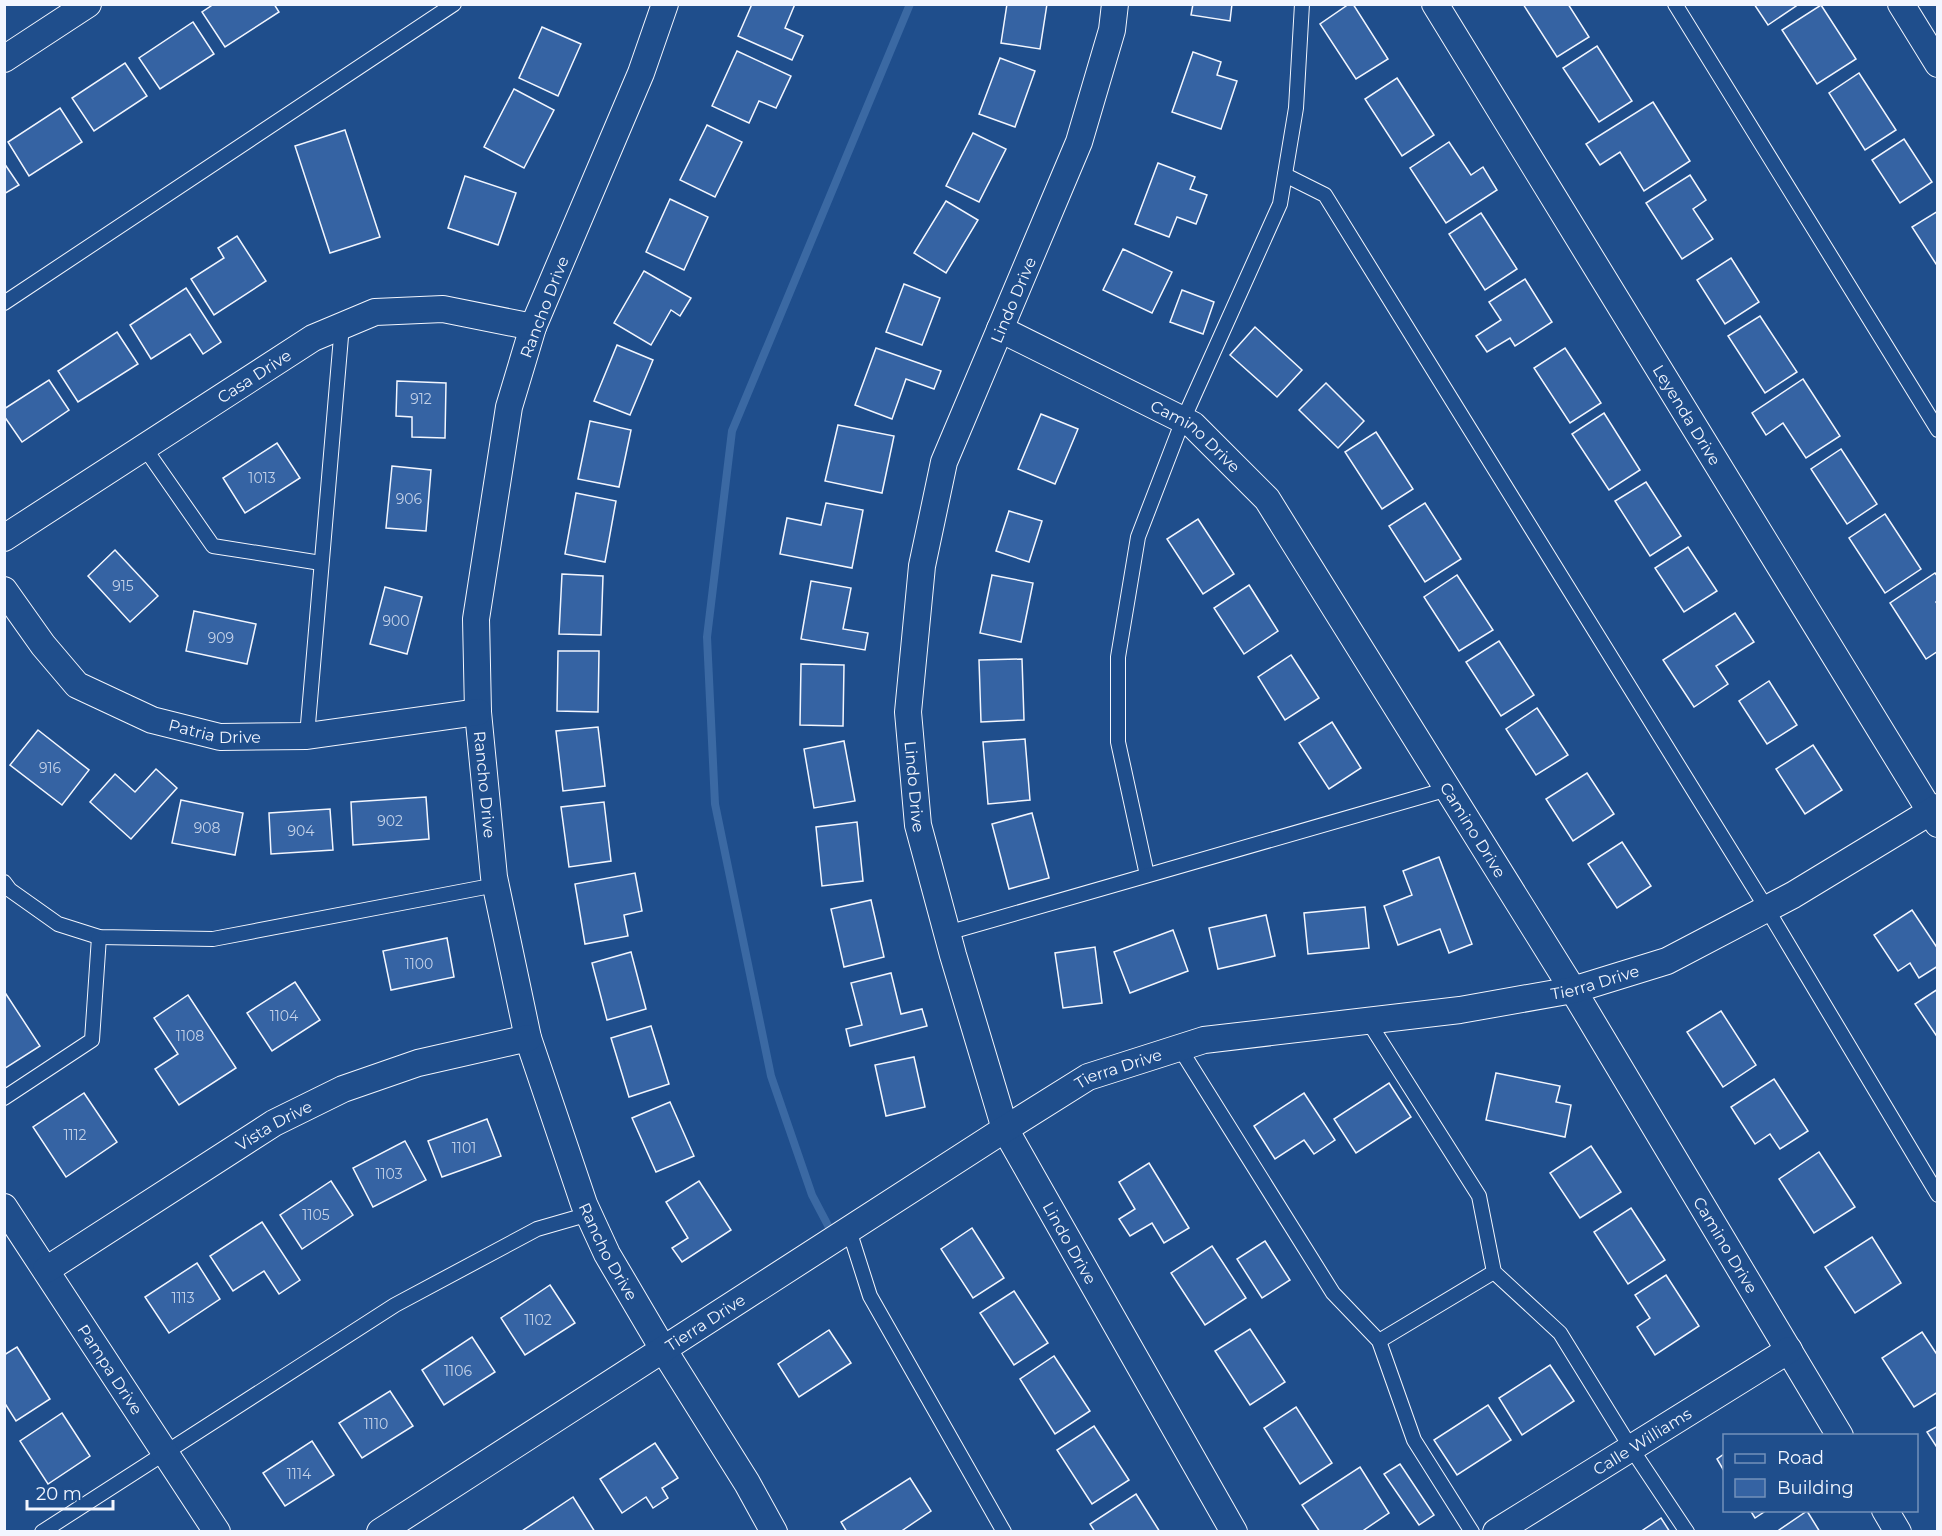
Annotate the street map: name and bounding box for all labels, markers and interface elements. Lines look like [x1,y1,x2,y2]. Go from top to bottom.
street label: Rancho Drive [516,254,573,361]
street label: Lindo Drive [987,254,1040,346]
street label: Casa Drive [214,346,295,407]
street label: Leyenda Drive [1649,361,1725,469]
house number: 912 [410,390,432,408]
street label: Camino Drive [1147,396,1244,477]
house number: 1013 [248,469,276,487]
house number: 906 [396,490,423,508]
house number: 915 [112,577,134,595]
house number: 900 [382,612,410,630]
house number: 909 [208,629,234,647]
street label: Patria Drive [167,716,261,747]
street label: Rancho Drive [470,730,499,839]
street label: Lindo Drive [901,740,929,835]
house number: 916 [39,759,62,777]
street label: Camino Drive [1436,779,1510,881]
house number: 902 [377,812,403,830]
house number: 908 [194,819,220,837]
house number: 904 [287,822,315,840]
house number: 1100 [405,955,433,973]
street label: Tierra Drive [1549,961,1641,1004]
house number: 1104 [270,1007,299,1025]
house number: 1108 [176,1027,204,1045]
street label: Tierra Drive [1071,1045,1164,1093]
street label: Vista Drive [232,1097,315,1155]
house number: 1112 [63,1126,87,1144]
house number: 1101 [452,1139,476,1157]
house number: 1103 [375,1165,403,1183]
street label: Camino Drive [1689,1194,1761,1297]
street label: Lindo Drive [1038,1199,1100,1288]
street label: Rancho Drive [575,1200,641,1304]
house number: 1105 [302,1206,330,1224]
house number: 1113 [171,1289,195,1307]
street label: Tierra Drive [662,1290,749,1355]
house number: 1102 [524,1311,552,1329]
street label: Pampa Drive [73,1321,146,1418]
house number: 1106 [444,1362,472,1380]
street label: Calle Williams [1590,1404,1695,1479]
house number: 1110 [364,1415,388,1433]
legend [1723,1434,1918,1512]
text: Road [1777,1447,1824,1469]
house number: 1114 [287,1465,312,1483]
scale bar [27,1473,112,1511]
text: Building [1777,1477,1854,1499]
text: 20 m [36,1483,82,1505]

